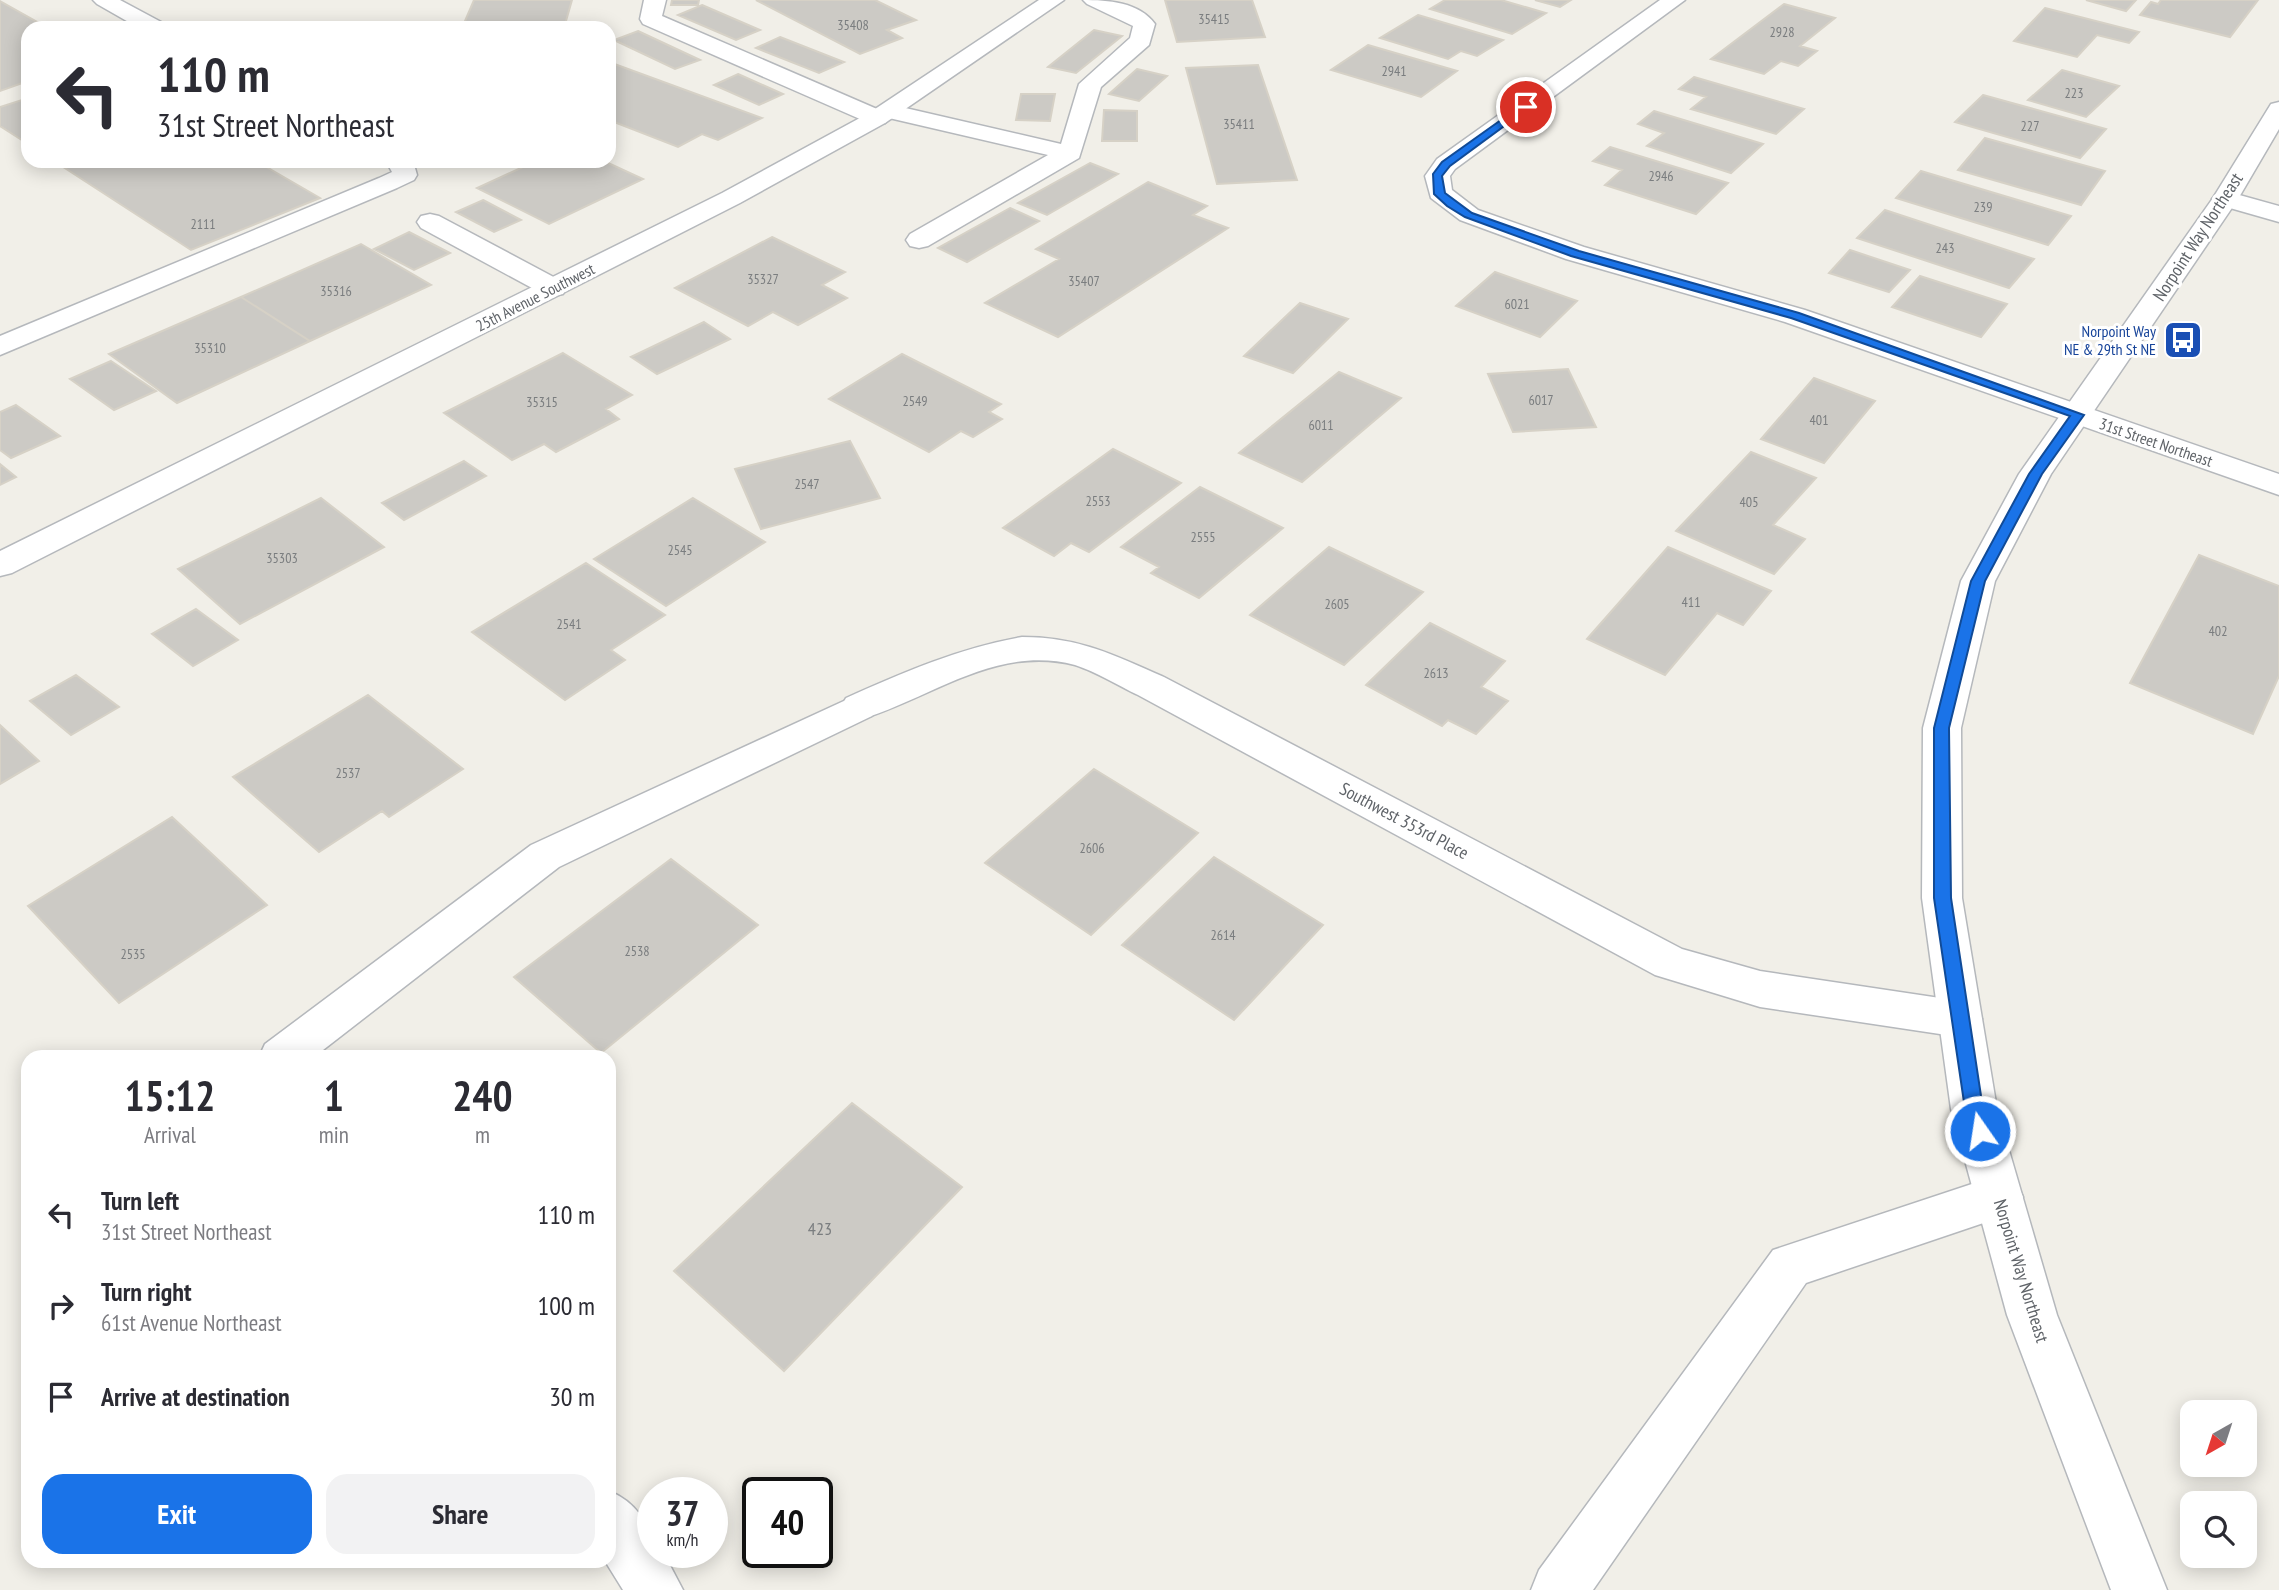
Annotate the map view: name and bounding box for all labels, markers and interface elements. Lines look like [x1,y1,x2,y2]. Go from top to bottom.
house number: 35415 [1198,10,1230,28]
house number: 35408 [837,16,869,34]
house number: 2928 [1769,23,1795,41]
text: 110 m [157,42,270,106]
icon: left [42,49,133,140]
house number: 2941 [1381,62,1407,80]
pin [1496,77,1556,137]
house number: 223 [2065,84,2083,102]
icon: arrive [1507,88,1545,126]
text: 31st Street Northeast [157,104,394,146]
house number: 35411 [1223,115,1255,133]
house number: 227 [2021,117,2039,135]
house number: 2946 [1648,167,1674,185]
street label: Norpoint Way Northeast [2148,168,2248,305]
house number: 239 [1974,198,1992,216]
house number: 2111 [190,215,216,233]
house number: 243 [1936,239,1954,257]
street label: 25th Avenue Southwest [472,258,598,336]
house number: 35327 [747,270,779,288]
house number: 35407 [1068,272,1100,290]
house number: 35316 [320,282,352,300]
house number: 6021 [1504,295,1530,313]
bus stop icon: Norpoint Way NE & 29th St NE [2162,319,2204,361]
place label: Norpoint Way NE & 29th St NE [2064,321,2156,359]
house number: 35310 [194,339,226,357]
house number: 6017 [1528,391,1554,409]
house number: 2549 [902,392,928,410]
house number: 35315 [526,393,558,411]
house number: 401 [1810,411,1828,429]
street label: 31st Street Northeast [2097,413,2216,471]
house number: 6011 [1308,416,1334,434]
house number: 2547 [794,475,820,493]
house number: 2553 [1085,492,1111,510]
house number: 405 [1740,493,1758,511]
house number: 2555 [1190,528,1216,546]
house number: 2545 [667,541,693,559]
house number: 35303 [266,549,298,567]
house number: 411 [1682,593,1700,611]
house number: 2605 [1324,595,1350,613]
house number: 2541 [556,615,582,633]
house number: 402 [2209,622,2227,640]
house number: 2613 [1423,664,1449,682]
house number: 2537 [335,764,361,782]
street label: Southwest 353rd Place [1336,777,1473,864]
house number: 2606 [1079,839,1105,857]
house number: 2614 [1210,926,1236,944]
house number: 2538 [624,942,650,960]
house number: 2535 [120,945,146,963]
text: 15:12 [124,1068,215,1123]
text: 1 [324,1068,344,1123]
text: 240 [452,1068,513,1123]
position arrow [1943,1094,2017,1168]
text: Arrival [144,1120,196,1149]
text: min [319,1120,349,1149]
text: m [475,1120,490,1149]
text: Turn left [101,1184,179,1217]
icon: left [42,1196,80,1234]
street label: Norpoint Way Northeast [1989,1197,2054,1345]
text: 110 m [537,1198,595,1231]
text: 31st Street Northeast [101,1217,272,1246]
house number: 423 [808,1217,832,1240]
text: Turn right [101,1275,192,1308]
icon: right [42,1287,80,1325]
text: 100 m [537,1289,595,1322]
text: 61st Avenue Northeast [101,1308,282,1337]
icon: arrive [42,1378,80,1416]
text: Arrive at destination [101,1380,290,1413]
text: 30 m [549,1380,595,1413]
north arrow [2180,1400,2258,1477]
map controls [2180,1400,2257,1568]
button: Exit [42,1474,312,1554]
button: Share [326,1474,595,1554]
speed limit sign: 40 [742,1477,833,1568]
text: 37 [666,1490,699,1536]
button: search [2180,1491,2257,1568]
text: km/h [667,1528,698,1551]

